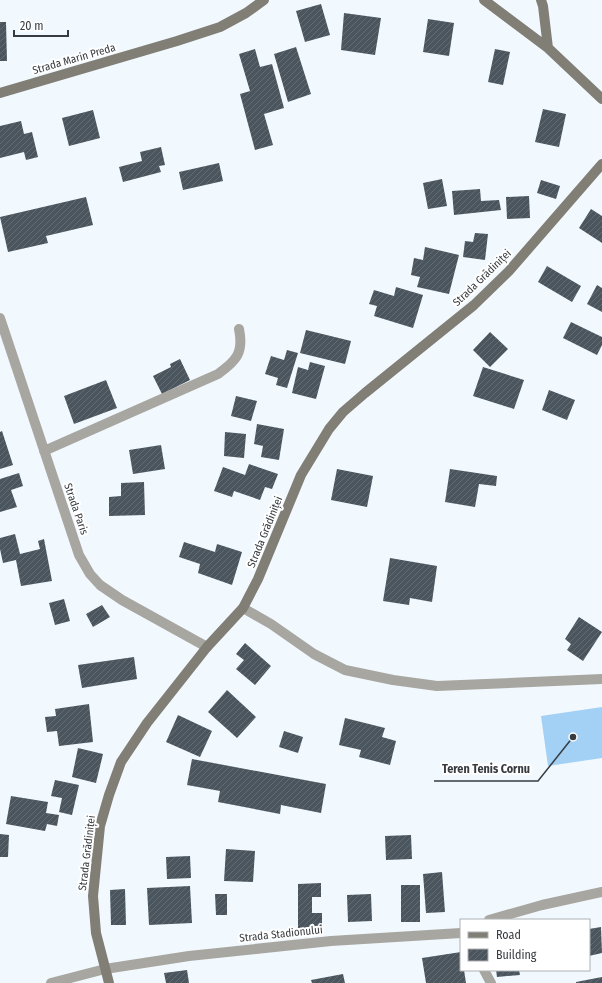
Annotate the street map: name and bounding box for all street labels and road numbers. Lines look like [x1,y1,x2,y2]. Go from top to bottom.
street label: Strada Marin Preda [31,41,117,77]
street label: Strada Grădiniței [450,247,514,309]
street label: Strada Paris [61,481,91,537]
street label: Strada Grădiniței [245,494,285,570]
street label: Strada Grădiniței [76,814,98,891]
street label: Strada Stadionului [239,923,323,945]

